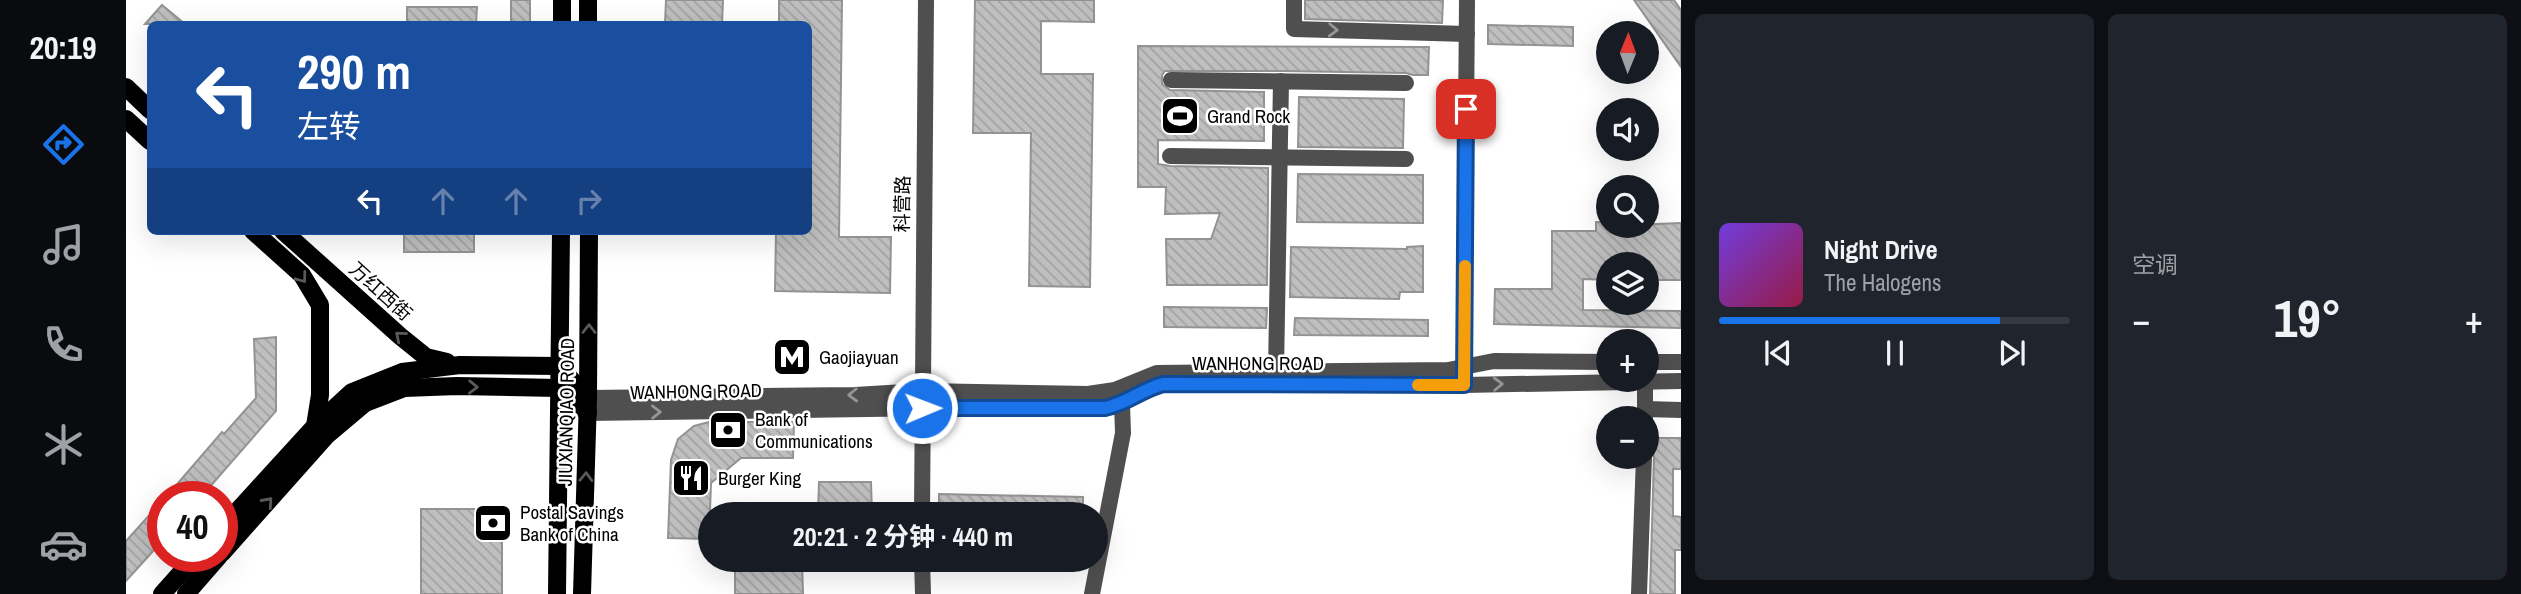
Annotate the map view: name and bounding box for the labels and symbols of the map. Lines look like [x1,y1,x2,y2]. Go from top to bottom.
north arrow [1596,21,1659,84]
one-way arrow [1327,23,1338,38]
pin [1436,79,1496,139]
sports icon: Grand Rock [1159,95,1201,137]
place label: Grand Rock [1207,103,1290,129]
street label: 科营路 [889,175,915,233]
street label: 万红西街 [344,256,418,326]
one-way arrow [294,270,306,283]
one-way arrow [581,324,597,334]
one-way arrow [396,332,409,344]
metro station icon: Gaojiayuan [771,336,813,378]
street label: JIUXIANQIAO ROAD [552,338,580,486]
place label: Gaojiayuan [819,344,899,370]
street label: WANHONG ROAD [1192,350,1324,376]
position arrow [885,371,959,445]
street label: WANHONG ROAD [630,377,762,405]
one-way arrow [1493,377,1504,392]
one-way arrow [467,379,478,394]
one-way arrow [847,387,858,403]
one-way arrow [651,405,662,420]
place label: Bank of Communications [755,406,873,454]
bank icon: Bank of Communications [707,409,749,451]
restaurant icon: Burger King [670,457,712,499]
place label: Burger King [718,465,801,491]
one-way arrow [578,471,594,482]
speed limit sign: 40 [147,481,238,572]
one-way arrow [259,497,272,510]
place label: Postal Savings Bank of China [520,499,624,547]
bank icon: Postal Savings Bank of China [472,502,514,544]

